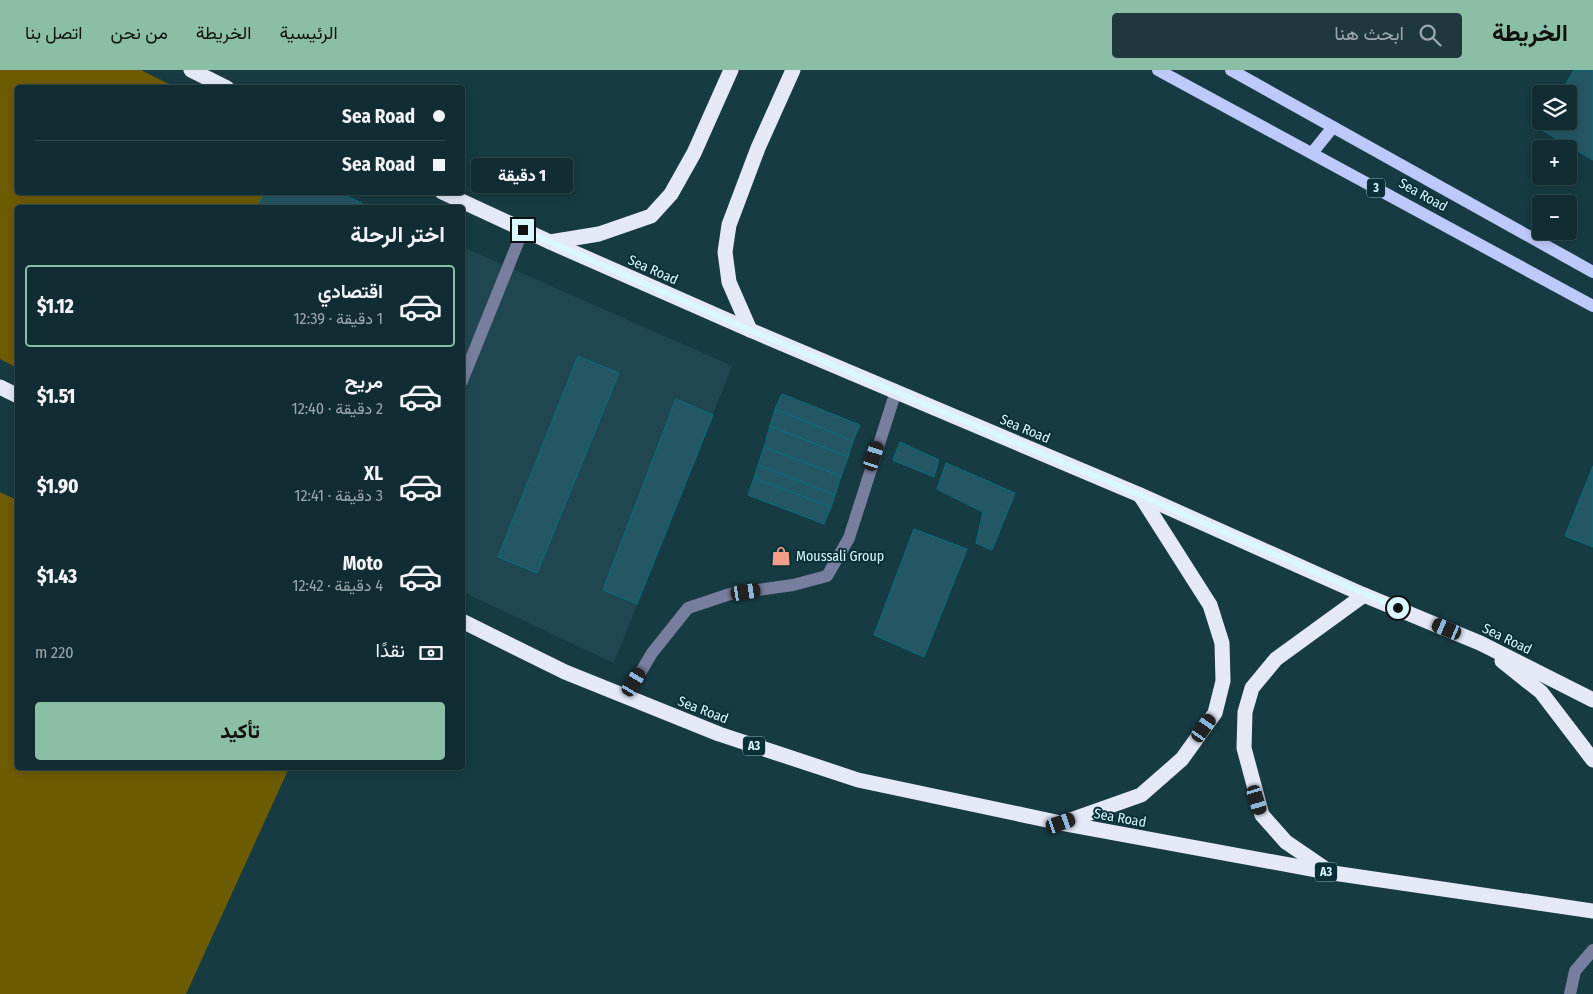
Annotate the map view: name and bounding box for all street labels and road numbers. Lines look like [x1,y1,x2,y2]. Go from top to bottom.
street label: Sea Road [1396,175,1450,215]
road number: 3 [1367,179,1385,198]
street label: Sea Road [625,251,681,289]
street label: Sea Road [997,411,1053,447]
street label: Sea Road [1479,620,1535,658]
street label: Sea Road [675,693,731,727]
road number: A3 [743,736,765,756]
street label: Sea Road [1092,805,1148,831]
road number: A3 [1315,862,1337,882]

